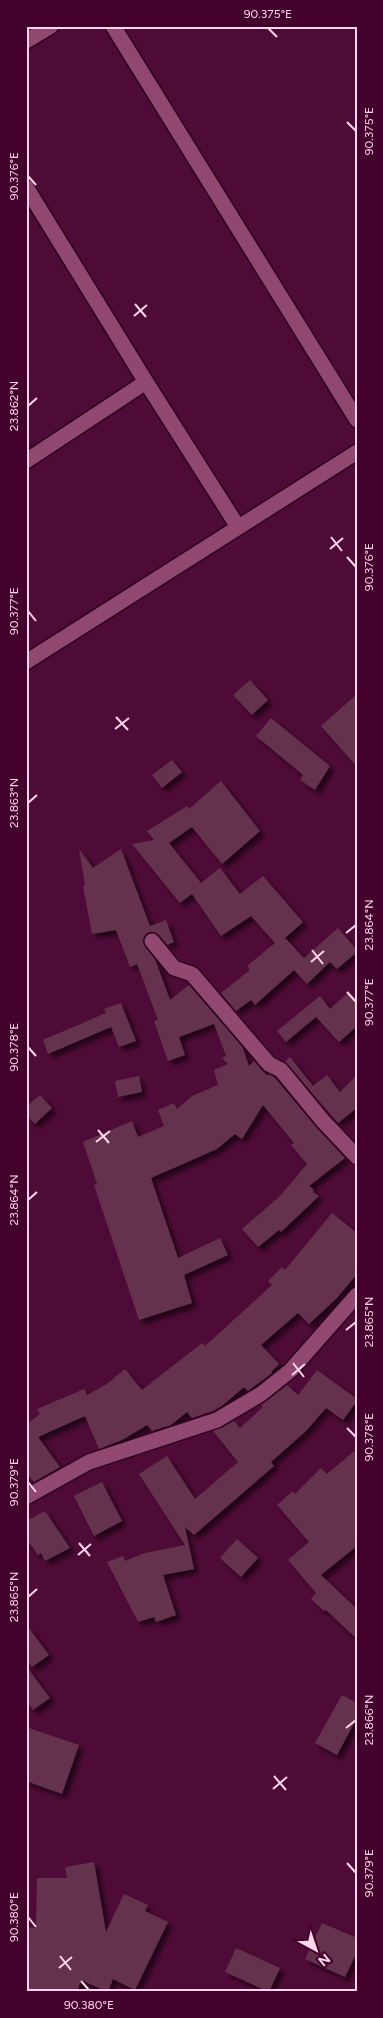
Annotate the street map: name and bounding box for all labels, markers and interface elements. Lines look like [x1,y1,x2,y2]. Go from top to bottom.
text: 90.375°E [244,7,292,21]
text: 90.375°E [362,107,376,155]
text: 90.376°E [7,152,21,200]
text: 23.862°N [7,381,21,431]
text: 90.376°E [362,543,376,591]
text: 90.377°E [7,587,21,635]
text: 23.863°N [7,778,21,828]
text: 23.864°N [362,899,376,951]
text: 90.377°E [362,978,376,1026]
text: 90.378°E [7,1023,21,1071]
text: 23.864°N [7,1174,21,1226]
text: 23.865°N [362,1297,376,1347]
text: 90.378°E [362,1413,376,1461]
text: 90.379°E [7,1458,21,1506]
text: 23.865°N [7,1572,21,1622]
text: 23.866°N [362,1695,376,1745]
text: 90.379°E [362,1849,376,1897]
text: 90.380°E [7,1892,21,1942]
north arrow [290,1926,340,1976]
text: N [314,1950,334,1970]
text: 90.380°E [64,1998,114,2012]

